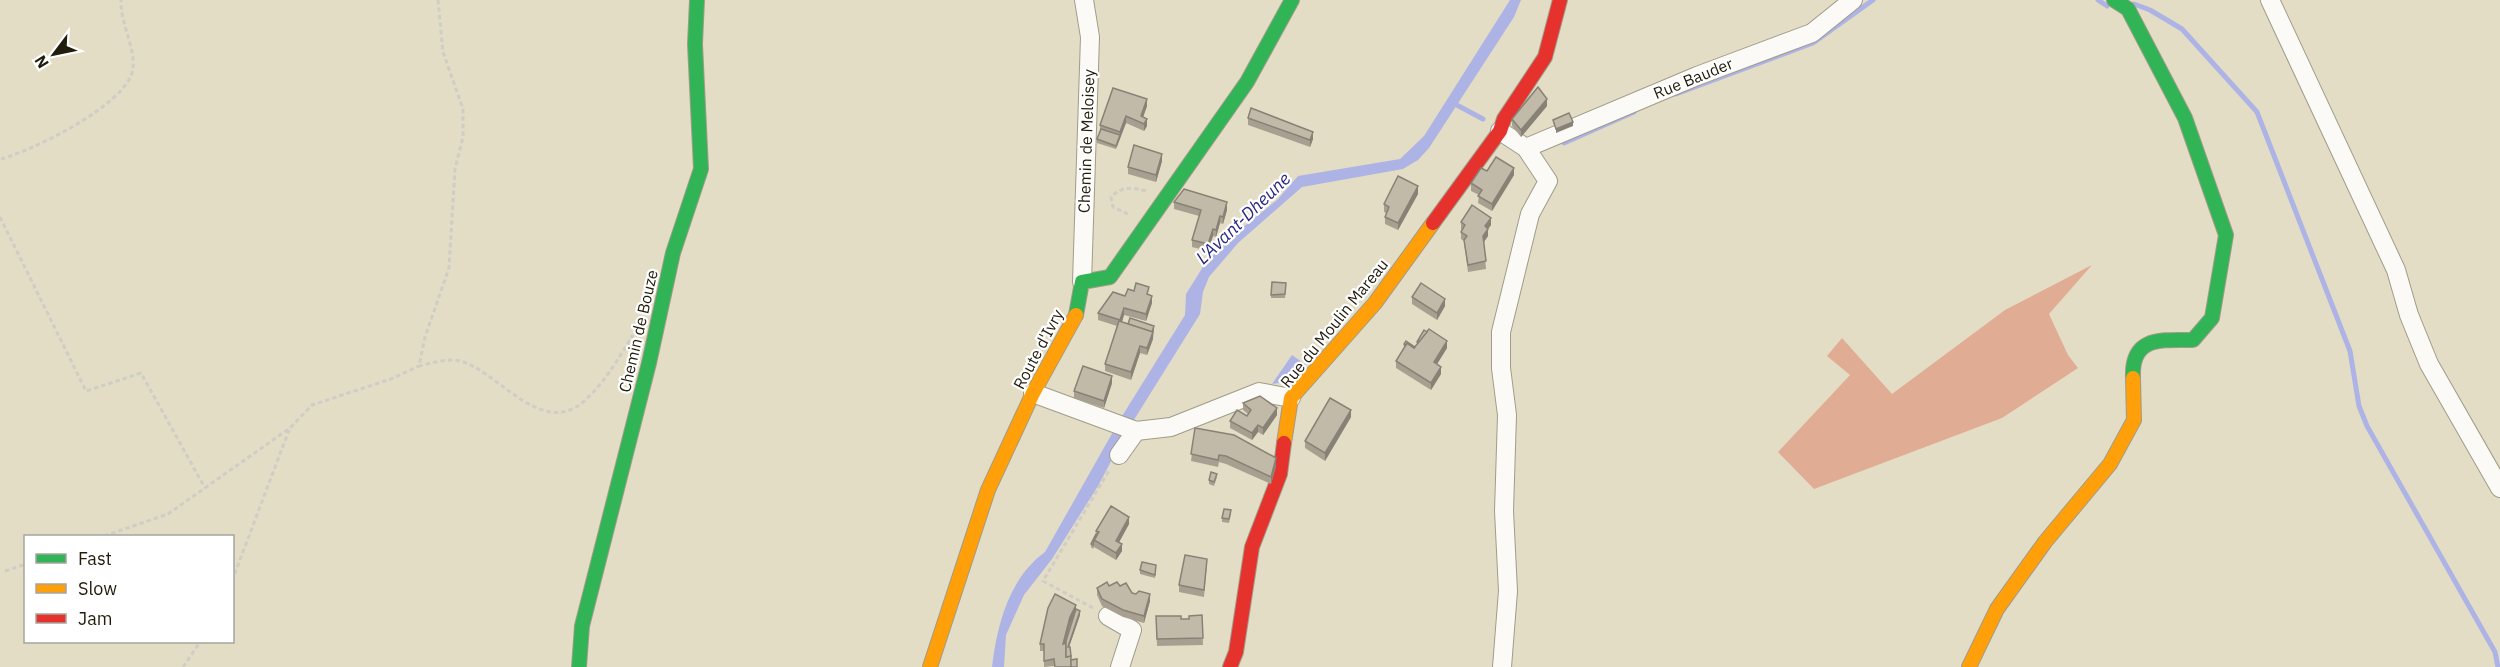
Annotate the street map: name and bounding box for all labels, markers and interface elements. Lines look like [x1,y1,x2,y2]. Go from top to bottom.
north arrow [24,24,84,84]
text: N [30,52,53,72]
street label: Rue Bauder [1650,53,1736,103]
street label: Chemin de Meloisey [1073,69,1099,213]
water label: L'Avant-Dheune [1191,167,1295,269]
street label: Rue du Moulin Mareau [1276,255,1392,391]
street label: Chemin de Bouze [614,268,662,394]
street label: Route d'Ivry [1009,306,1067,392]
legend [24,535,234,643]
text: Fast [78,547,112,570]
text: Slow [78,577,117,600]
text: Jam [78,607,113,630]

